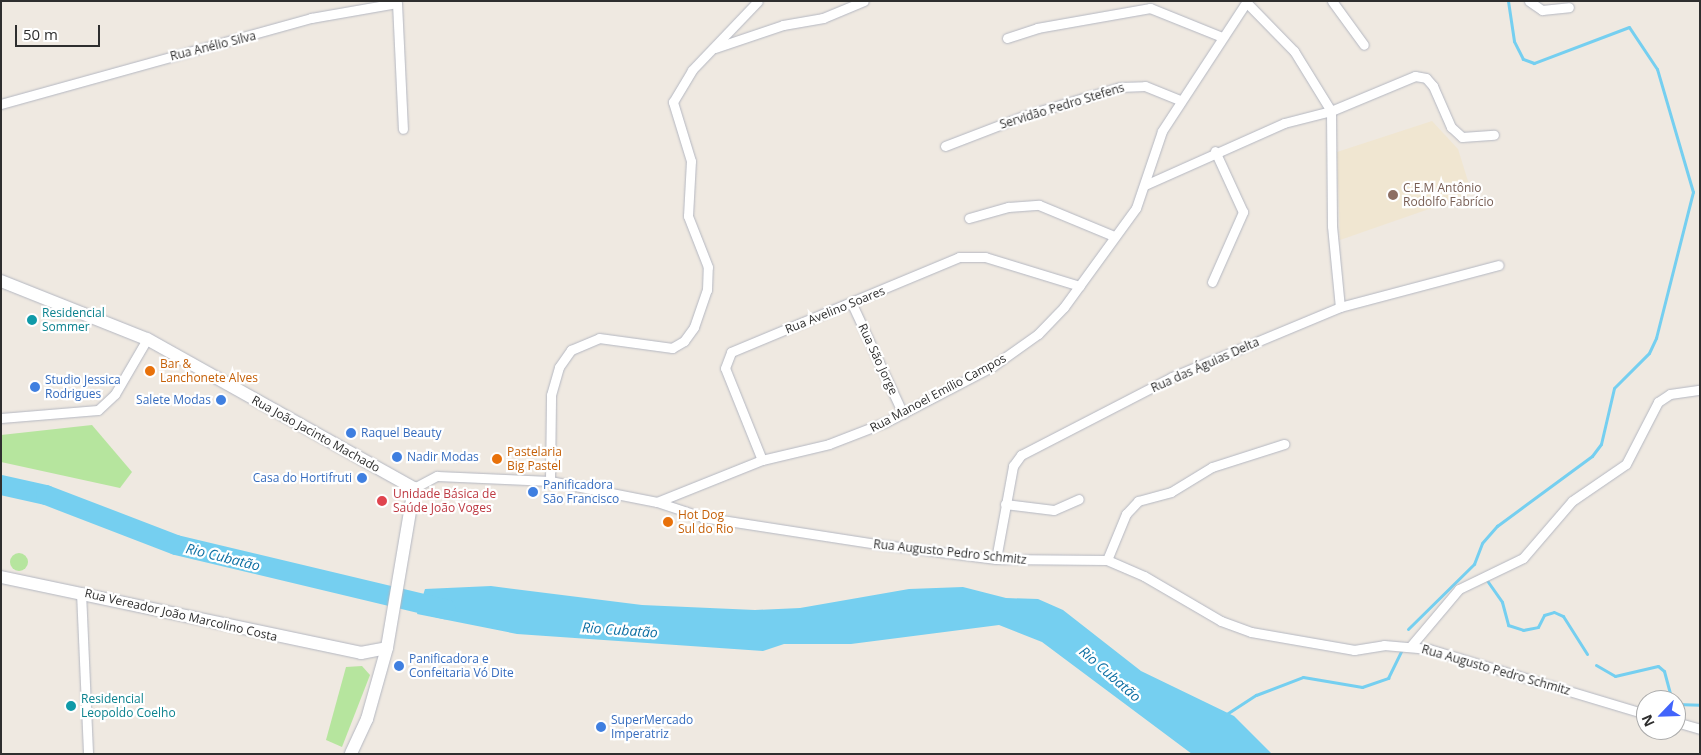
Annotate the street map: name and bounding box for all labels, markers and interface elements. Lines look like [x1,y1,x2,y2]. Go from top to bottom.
scale bar [18,15,102,47]
text: 50 m [23,24,58,44]
street label: Rua Anélio Silva [169,28,257,64]
street label: Servidão Pedro Stefens [998,80,1126,132]
place label: C.E.M Antônio Rodolfo Fabrício [1403,181,1494,209]
marker: C.E.M Antônio Rodolfo Fabrício [1387,189,1399,201]
street label: Rua Avelino Soares [783,283,887,337]
place label: Residencial Sommer [42,306,105,334]
marker: Residencial Sommer [26,314,38,326]
street label: Rua São Jorge [855,321,901,397]
street label: Rua das Águias Delta [1149,335,1261,395]
street label: Rua Manoel Emílio Campos [867,351,1009,435]
place label: Bar & Lanchonete Alves [160,357,258,385]
marker: Bar & Lanchonete Alves [144,365,156,377]
place label: Studio Jessica Rodrigues [45,373,121,401]
marker: Studio Jessica Rodrigues [29,381,41,393]
place label: Salete Modas [136,393,211,407]
street label: Rua João Jacinto Machado [249,393,383,475]
marker: Salete Modas [215,394,227,406]
place label: Raquel Beauty [361,426,441,440]
marker: Raquel Beauty [345,427,357,439]
place label: Pastelaria Big Pastel [507,445,562,473]
place label: Nadir Modas [407,450,479,464]
marker: Nadir Modas [391,451,403,463]
marker: Pastelaria Big Pastel [491,453,503,465]
place label: Casa do Hortifruti [253,471,352,485]
marker: Casa do Hortifruti [356,472,368,484]
place label: Panificadora São Francisco [543,478,619,506]
marker: Panificadora São Francisco [527,486,539,498]
place label: Unidade Básica de Saúde João Voges [393,487,496,515]
marker: Unidade Básica de Saúde João Voges [375,494,389,508]
place label: Hot Dog Sul do Rio [678,508,733,536]
marker: Hot Dog Sul do Rio [662,516,674,528]
street label: Rua Augusto Pedro Schmitz [873,537,1027,567]
water label: Rio Cubatão [184,540,262,574]
street label: Rua Vereador João Marcolino Costa [83,586,279,644]
water label: Rio Cubatão [582,619,658,641]
street label: Rua Augusto Pedro Schmitz [1420,642,1572,698]
water label: Rio Cubatão [1076,643,1144,705]
place label: Panificadora e Confeitaria Vó Dite [409,652,514,680]
marker: Panificadora e Confeitaria Vó Dite [393,660,405,672]
north arrow [1636,690,1686,740]
place label: Residencial Leopoldo Coelho [81,692,176,720]
marker: Residencial Leopoldo Coelho [65,700,77,712]
text: N [1637,712,1659,730]
place label: SuperMercado Imperatriz [611,713,693,741]
marker: SuperMercado Imperatriz [595,721,607,733]

